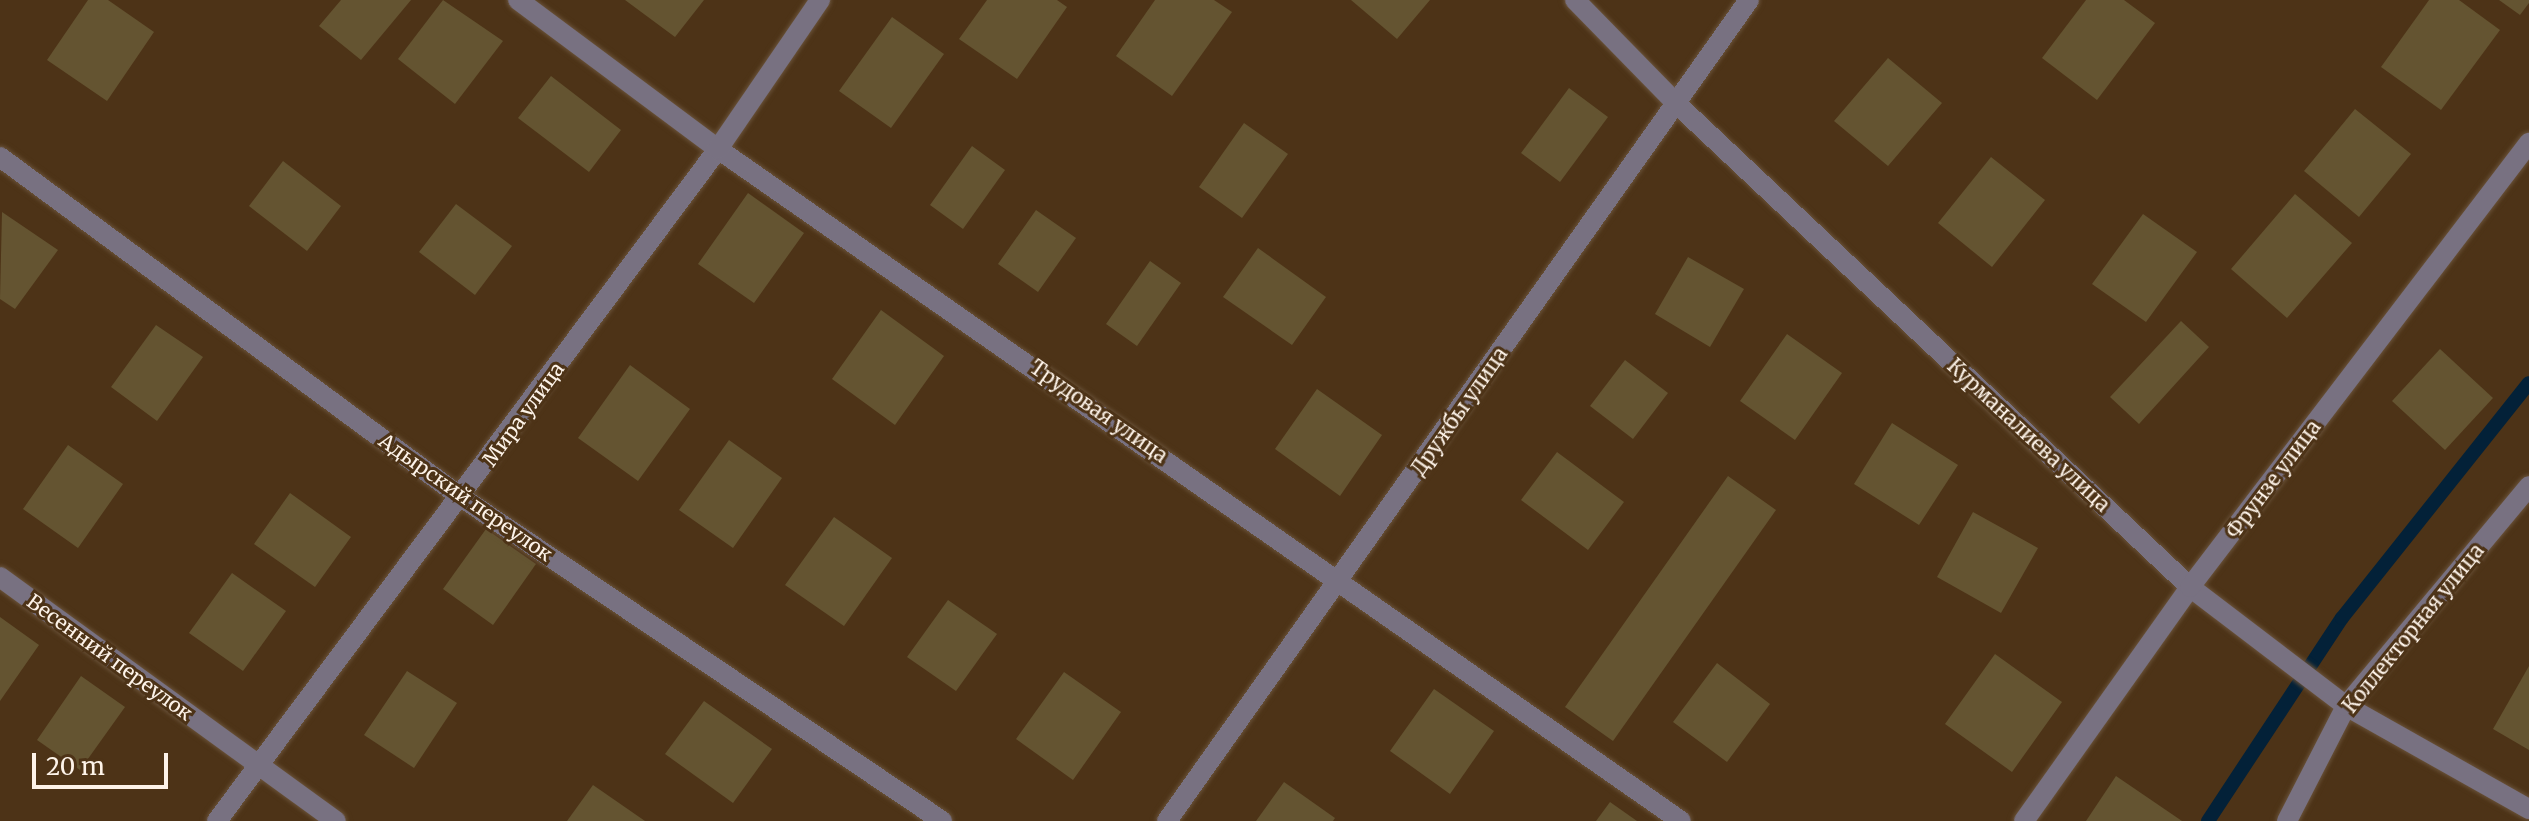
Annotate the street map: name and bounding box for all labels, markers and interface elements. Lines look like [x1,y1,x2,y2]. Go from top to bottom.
street label: Дружбы улица [1406,342,1512,480]
street label: Курманалиева улица [1943,353,2115,517]
street label: Трудовая улица [1026,355,1172,467]
street label: Мира улица [477,357,569,471]
street label: Фрунзе улица [2221,415,2325,543]
street label: Адырский переулок [375,428,557,566]
street label: Коллекторная улица [2337,539,2489,717]
street label: Весенний переулок [22,589,198,725]
scale bar [36,737,172,787]
text: 20 m [46,751,105,782]

